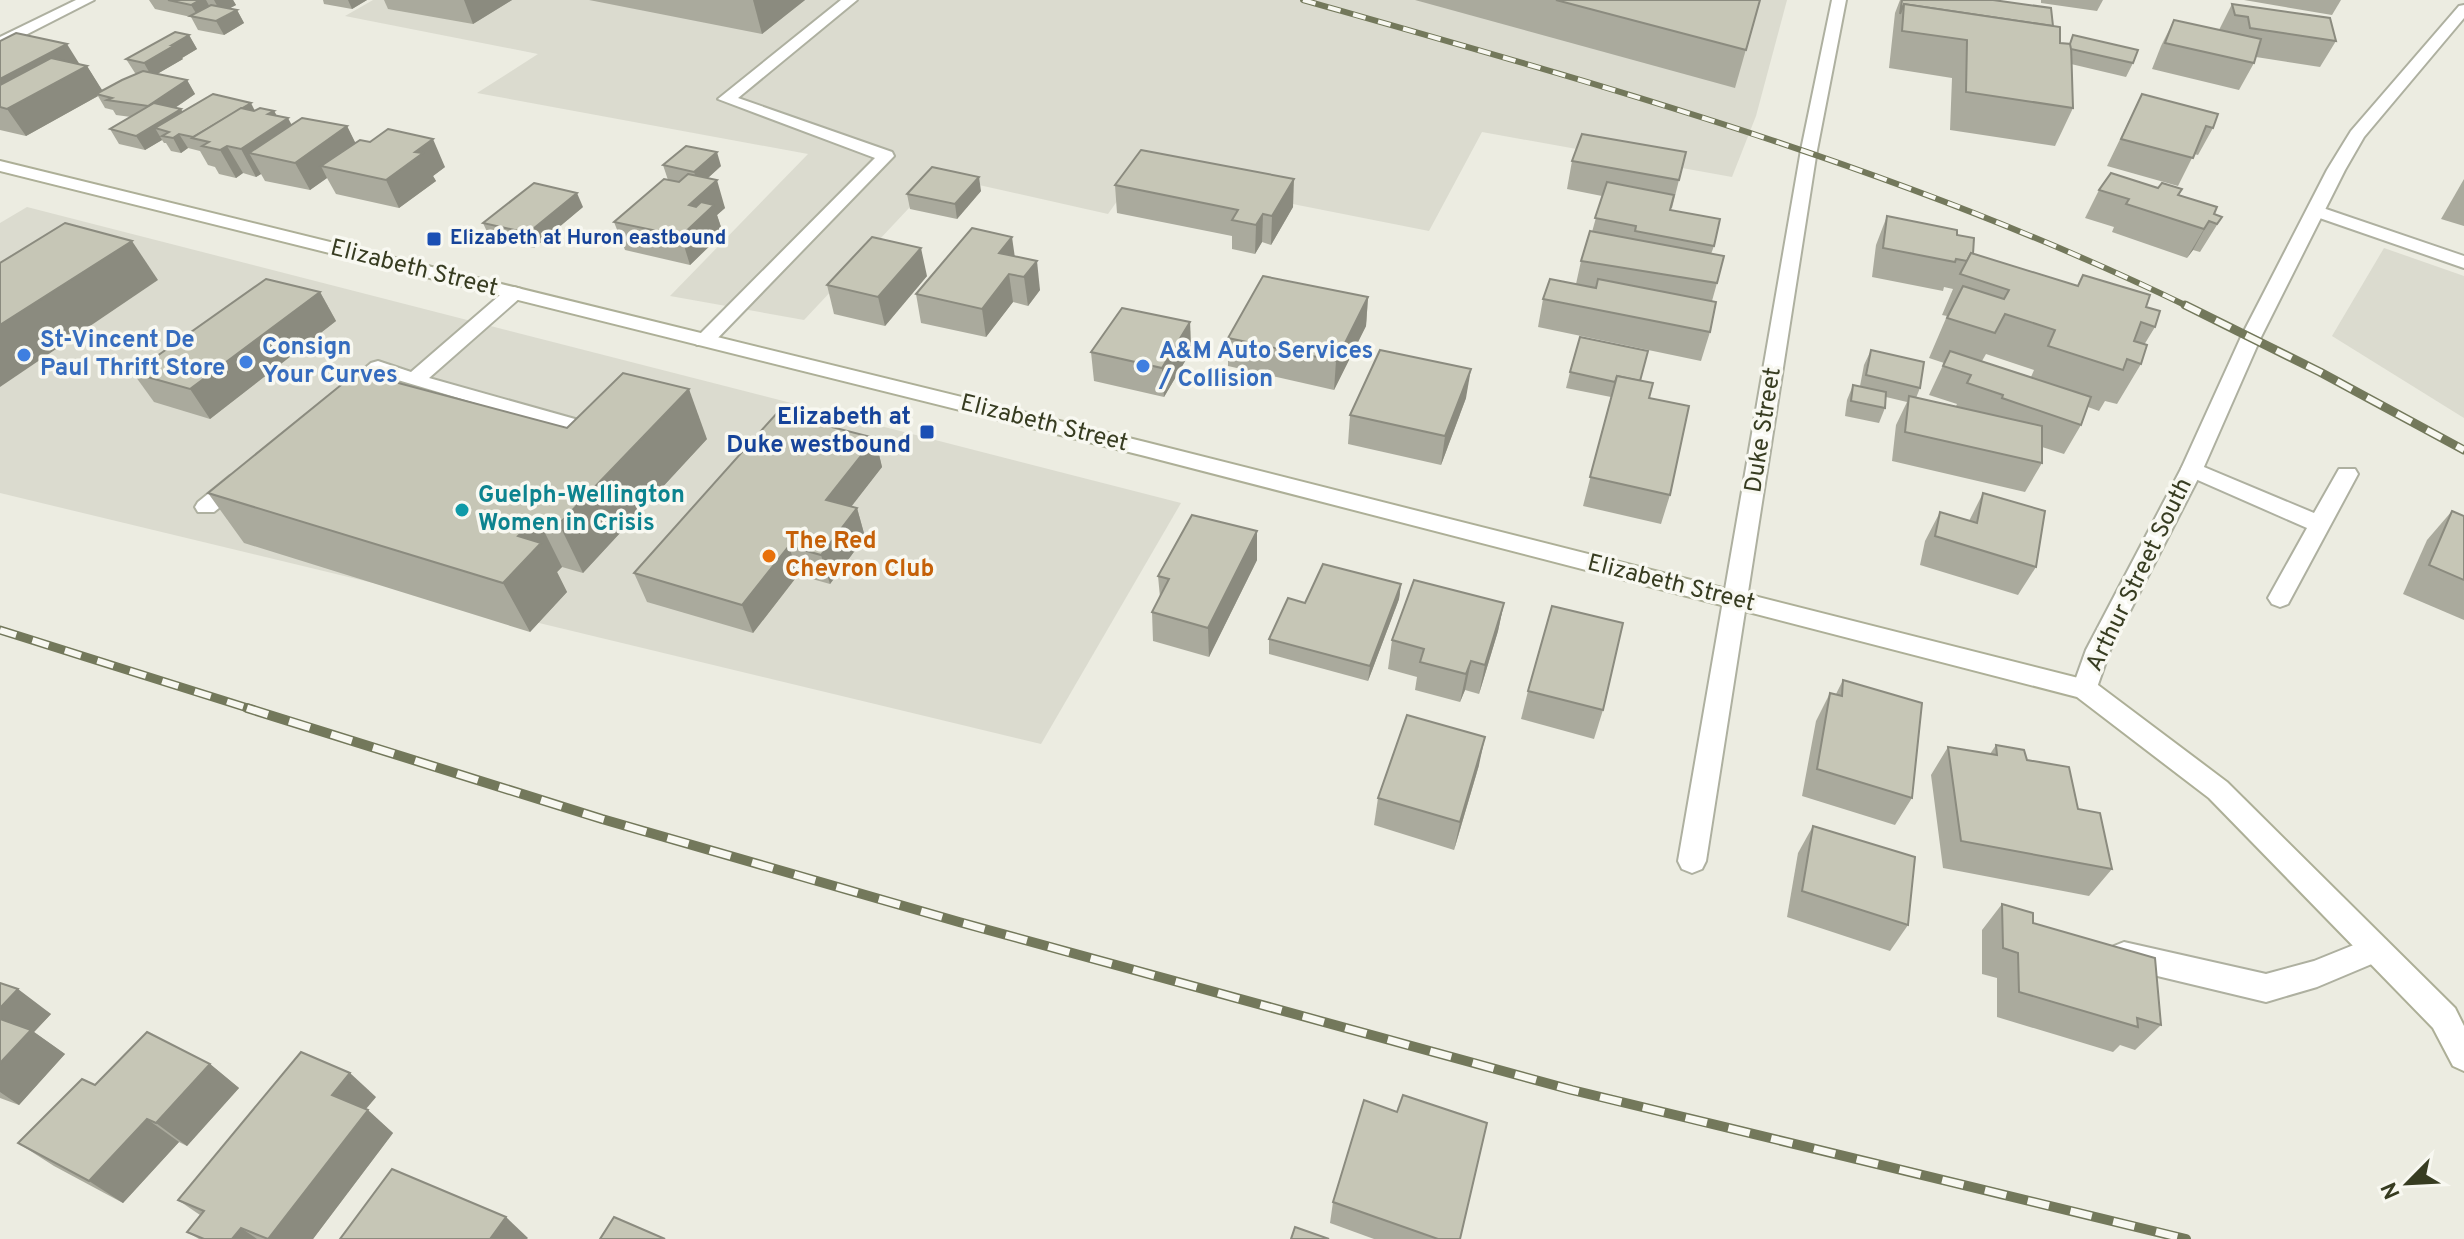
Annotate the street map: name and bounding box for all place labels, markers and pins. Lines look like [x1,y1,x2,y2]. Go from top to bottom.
place label: Elizabeth at Huron eastbound [450,226,726,252]
marker: Elizabeth at Huron eastbound [425,230,443,248]
place label: St-Vincent De Paul Thrift Store [40,326,225,384]
place label: Consign Your Curves [262,333,398,391]
place label: A&M Auto Services / Collision [1158,337,1373,395]
marker: St-Vincent De Paul Thrift Store [15,346,33,364]
marker: Consign Your Curves [237,353,255,371]
marker: A&M Auto Services / Collision [1134,357,1152,375]
place label: Elizabeth at Duke westbound [726,403,911,461]
marker: Elizabeth at Duke westbound [918,423,936,441]
place label: Guelph-Wellington Women in Crisis [478,481,685,539]
marker: Guelph-Wellington Women in Crisis [453,501,471,519]
place label: The Red Chevron Club [785,527,934,585]
marker: The Red Chevron Club [760,547,778,565]

